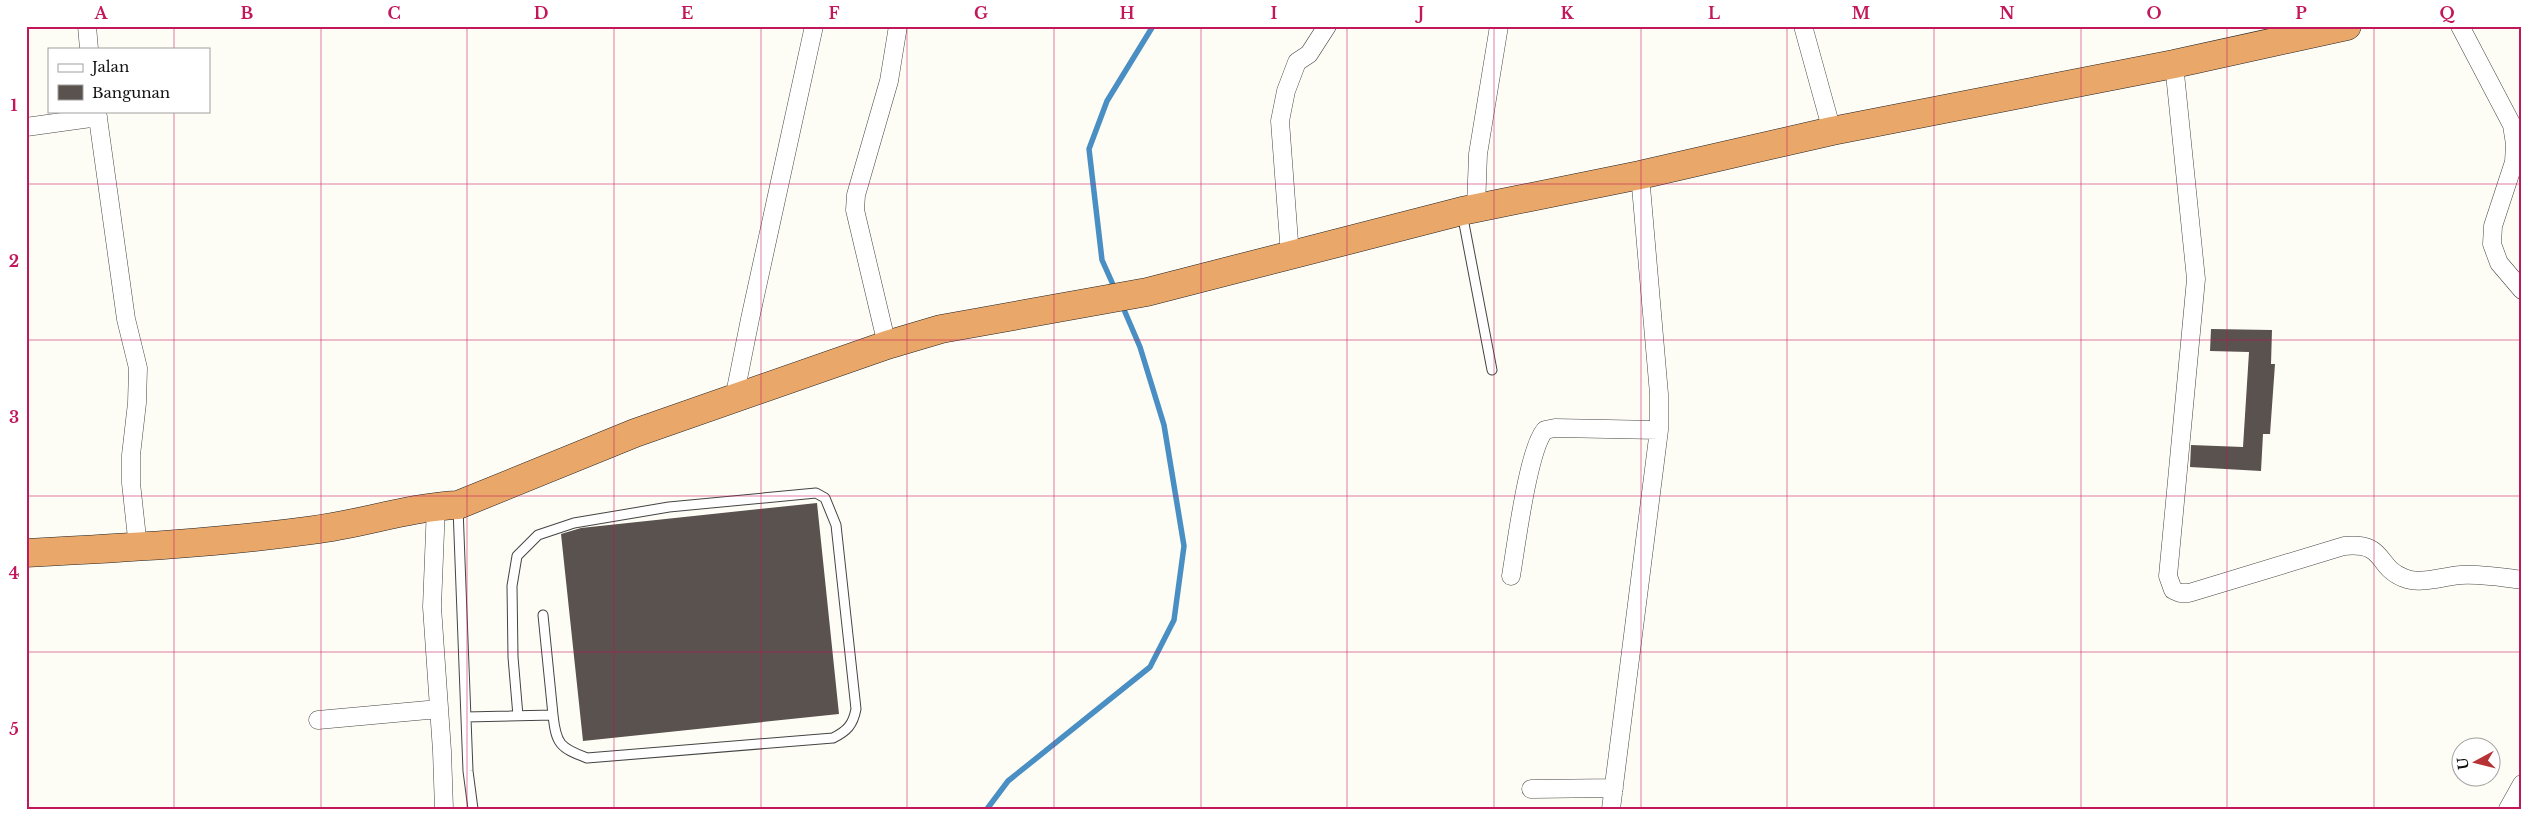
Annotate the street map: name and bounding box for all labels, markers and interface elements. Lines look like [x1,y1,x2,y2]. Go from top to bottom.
text: A [94,3,109,23]
text: B [241,3,254,23]
text: C [387,3,401,23]
text: D [534,3,548,23]
text: E [681,3,693,23]
text: F [828,3,840,23]
text: G [974,3,988,23]
text: H [1119,3,1135,23]
text: I [1271,3,1278,23]
text: J [1415,3,1424,23]
text: K [1560,3,1574,23]
text: L [1708,3,1720,23]
text: M [1852,3,1870,23]
text: N [1999,3,2015,23]
text: O [2146,3,2162,23]
text: P [2295,3,2307,23]
text: Q [2439,3,2455,23]
legend [48,48,210,112]
text: Jalan [90,57,129,76]
text: Bangunan [92,83,170,102]
text: 1 [11,95,18,115]
text: 2 [9,251,19,271]
text: 3 [9,407,19,427]
text: 4 [9,563,19,583]
text: 5 [9,719,19,739]
north arrow [2450,738,2500,788]
text: U [2453,756,2473,771]

